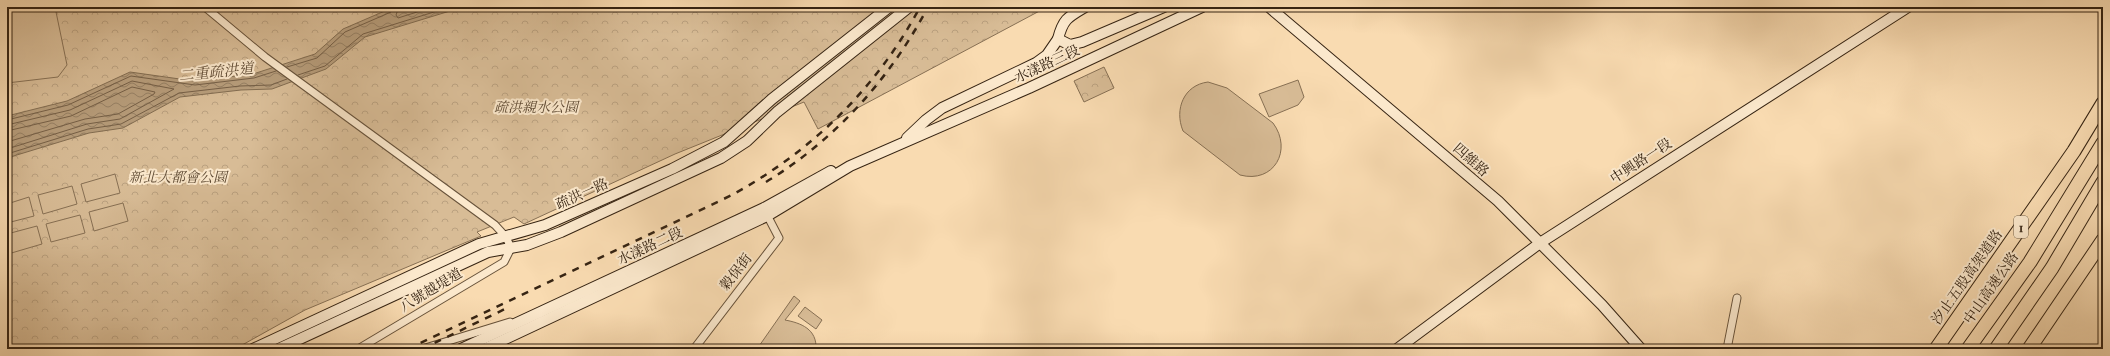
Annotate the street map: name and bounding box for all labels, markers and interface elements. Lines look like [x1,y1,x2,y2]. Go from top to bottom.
street label: 水漾路三段 [1012,42,1082,86]
water label: 二重疏洪道 [178,59,256,85]
park label: 疏洪親水公園 [494,99,580,116]
street label: 中興路一段 [1607,135,1675,187]
street label: 四維路 [1450,140,1492,180]
park label: 新北大都會公園 [129,169,229,186]
street label: 疏洪一路 [553,175,611,213]
road number: 1 [2014,216,2028,238]
street label: 水漾路二段 [615,224,685,268]
street label: 汐止五股高架道路 [1928,226,2006,328]
street label: 中山高速公路 [1960,249,2022,327]
street label: 穀保街 [716,250,756,294]
street label: 八號越堤道 [397,265,465,315]

